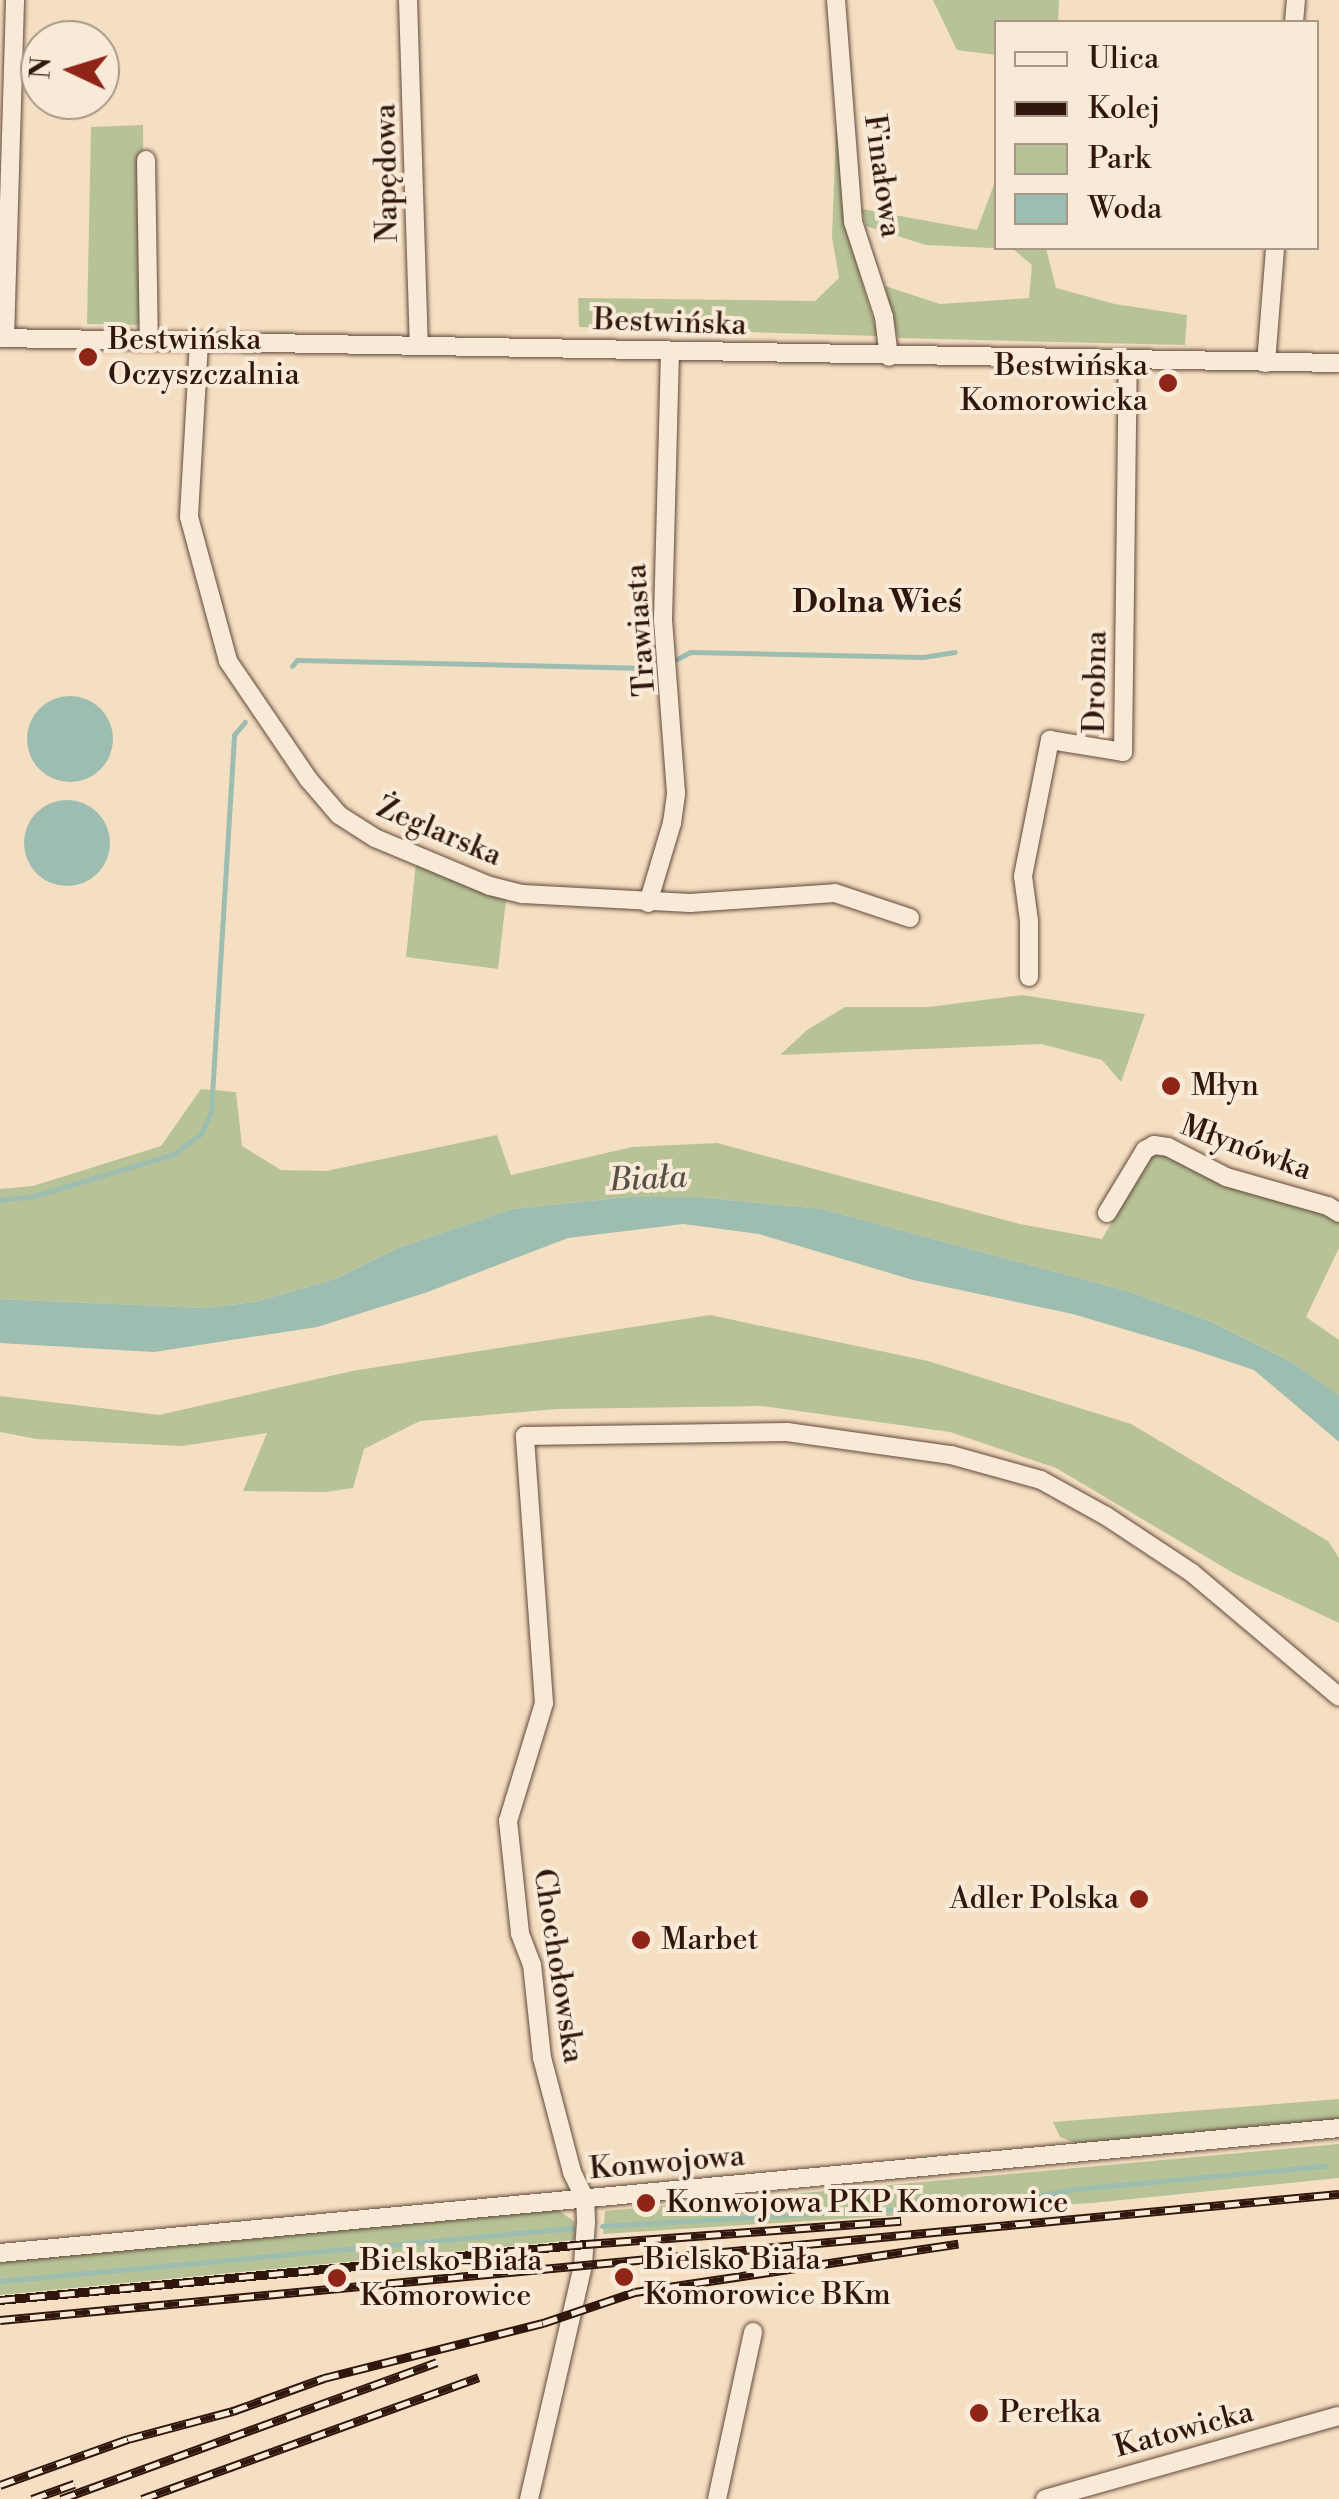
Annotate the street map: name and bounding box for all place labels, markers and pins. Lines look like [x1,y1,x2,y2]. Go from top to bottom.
place label: Bestwińska Oczyszczalnia [108,322,300,392]
marker: Bestwińska Oczyszczalnia [77,346,99,368]
place label: Bestwińska Komorowicka [960,348,1148,418]
marker: Bestwińska Komorowicka [1157,372,1179,394]
place label: Młyn [1191,1068,1259,1104]
marker: Młyn [1160,1075,1182,1097]
place label: Adler Polska [950,1881,1119,1917]
marker: Adler Polska [1128,1888,1150,1910]
place label: Marbet [661,1922,758,1958]
marker: Marbet [630,1929,652,1951]
place label: Konwojowa PKP Komorowice [666,2185,1069,2221]
marker: Konwojowa PKP Komorowice [635,2192,657,2214]
place label: Bielsko Biała Komorowice BKm [644,2242,891,2312]
place label: Bielsko-Biała Komorowice [360,2243,542,2314]
marker: Bielsko-Biała Komorowice [324,2265,350,2291]
marker: Bielsko Biała Komorowice BKm [613,2266,635,2288]
place label: Perełka [999,2395,1101,2431]
marker: Perełka [968,2402,990,2424]

